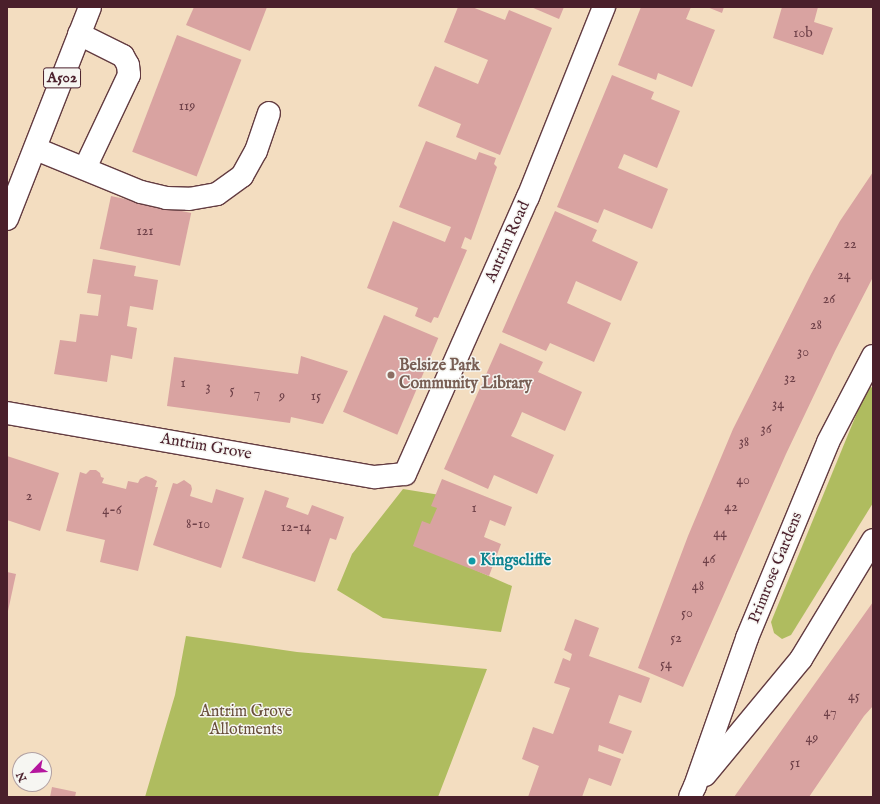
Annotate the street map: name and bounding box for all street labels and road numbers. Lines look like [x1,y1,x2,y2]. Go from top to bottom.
road number: A502 [43,65,81,91]
street label: Antrim Road [482,198,534,286]
street label: Antrim Grove [159,430,253,464]
street label: Primrose Gardens [745,510,807,626]

